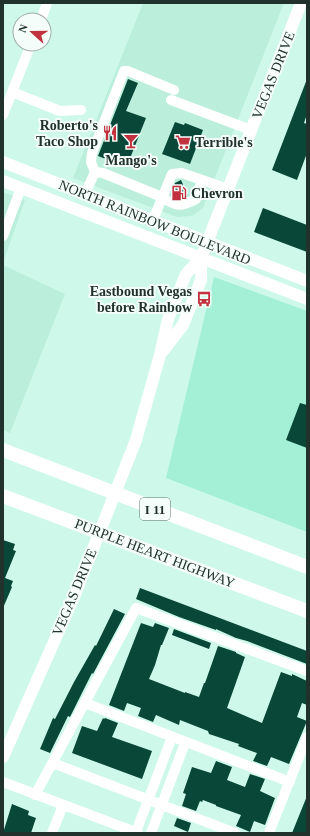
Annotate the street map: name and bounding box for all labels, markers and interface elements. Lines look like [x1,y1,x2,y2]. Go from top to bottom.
north arrow [12,12,52,52]
text: N [16,23,30,34]
street label: VEGAS DRIVE [249,29,298,121]
place label: Roberto's Taco Shop [36,118,99,149]
restaurant icon: Roberto's Taco Shop [101,124,119,142]
bar icon: Mango's [122,132,140,150]
supermarket icon: Terrible's [174,133,192,151]
place label: Terrible's [195,135,253,150]
place label: Mango's [105,153,157,168]
street label: NORTH RAINBOW BOULEVARD [57,177,253,268]
fuel station icon: Chevron [170,184,188,202]
place label: Chevron [191,186,243,201]
place label: Eastbound Vegas before Rainbow [90,284,193,315]
bus stop icon: Eastbound Vegas before Rainbow [195,290,213,308]
road number: I 11 [140,498,170,520]
street label: PURPLE HEART HIGHWAY [73,516,237,591]
street label: VEGAS DRIVE [49,546,100,638]

